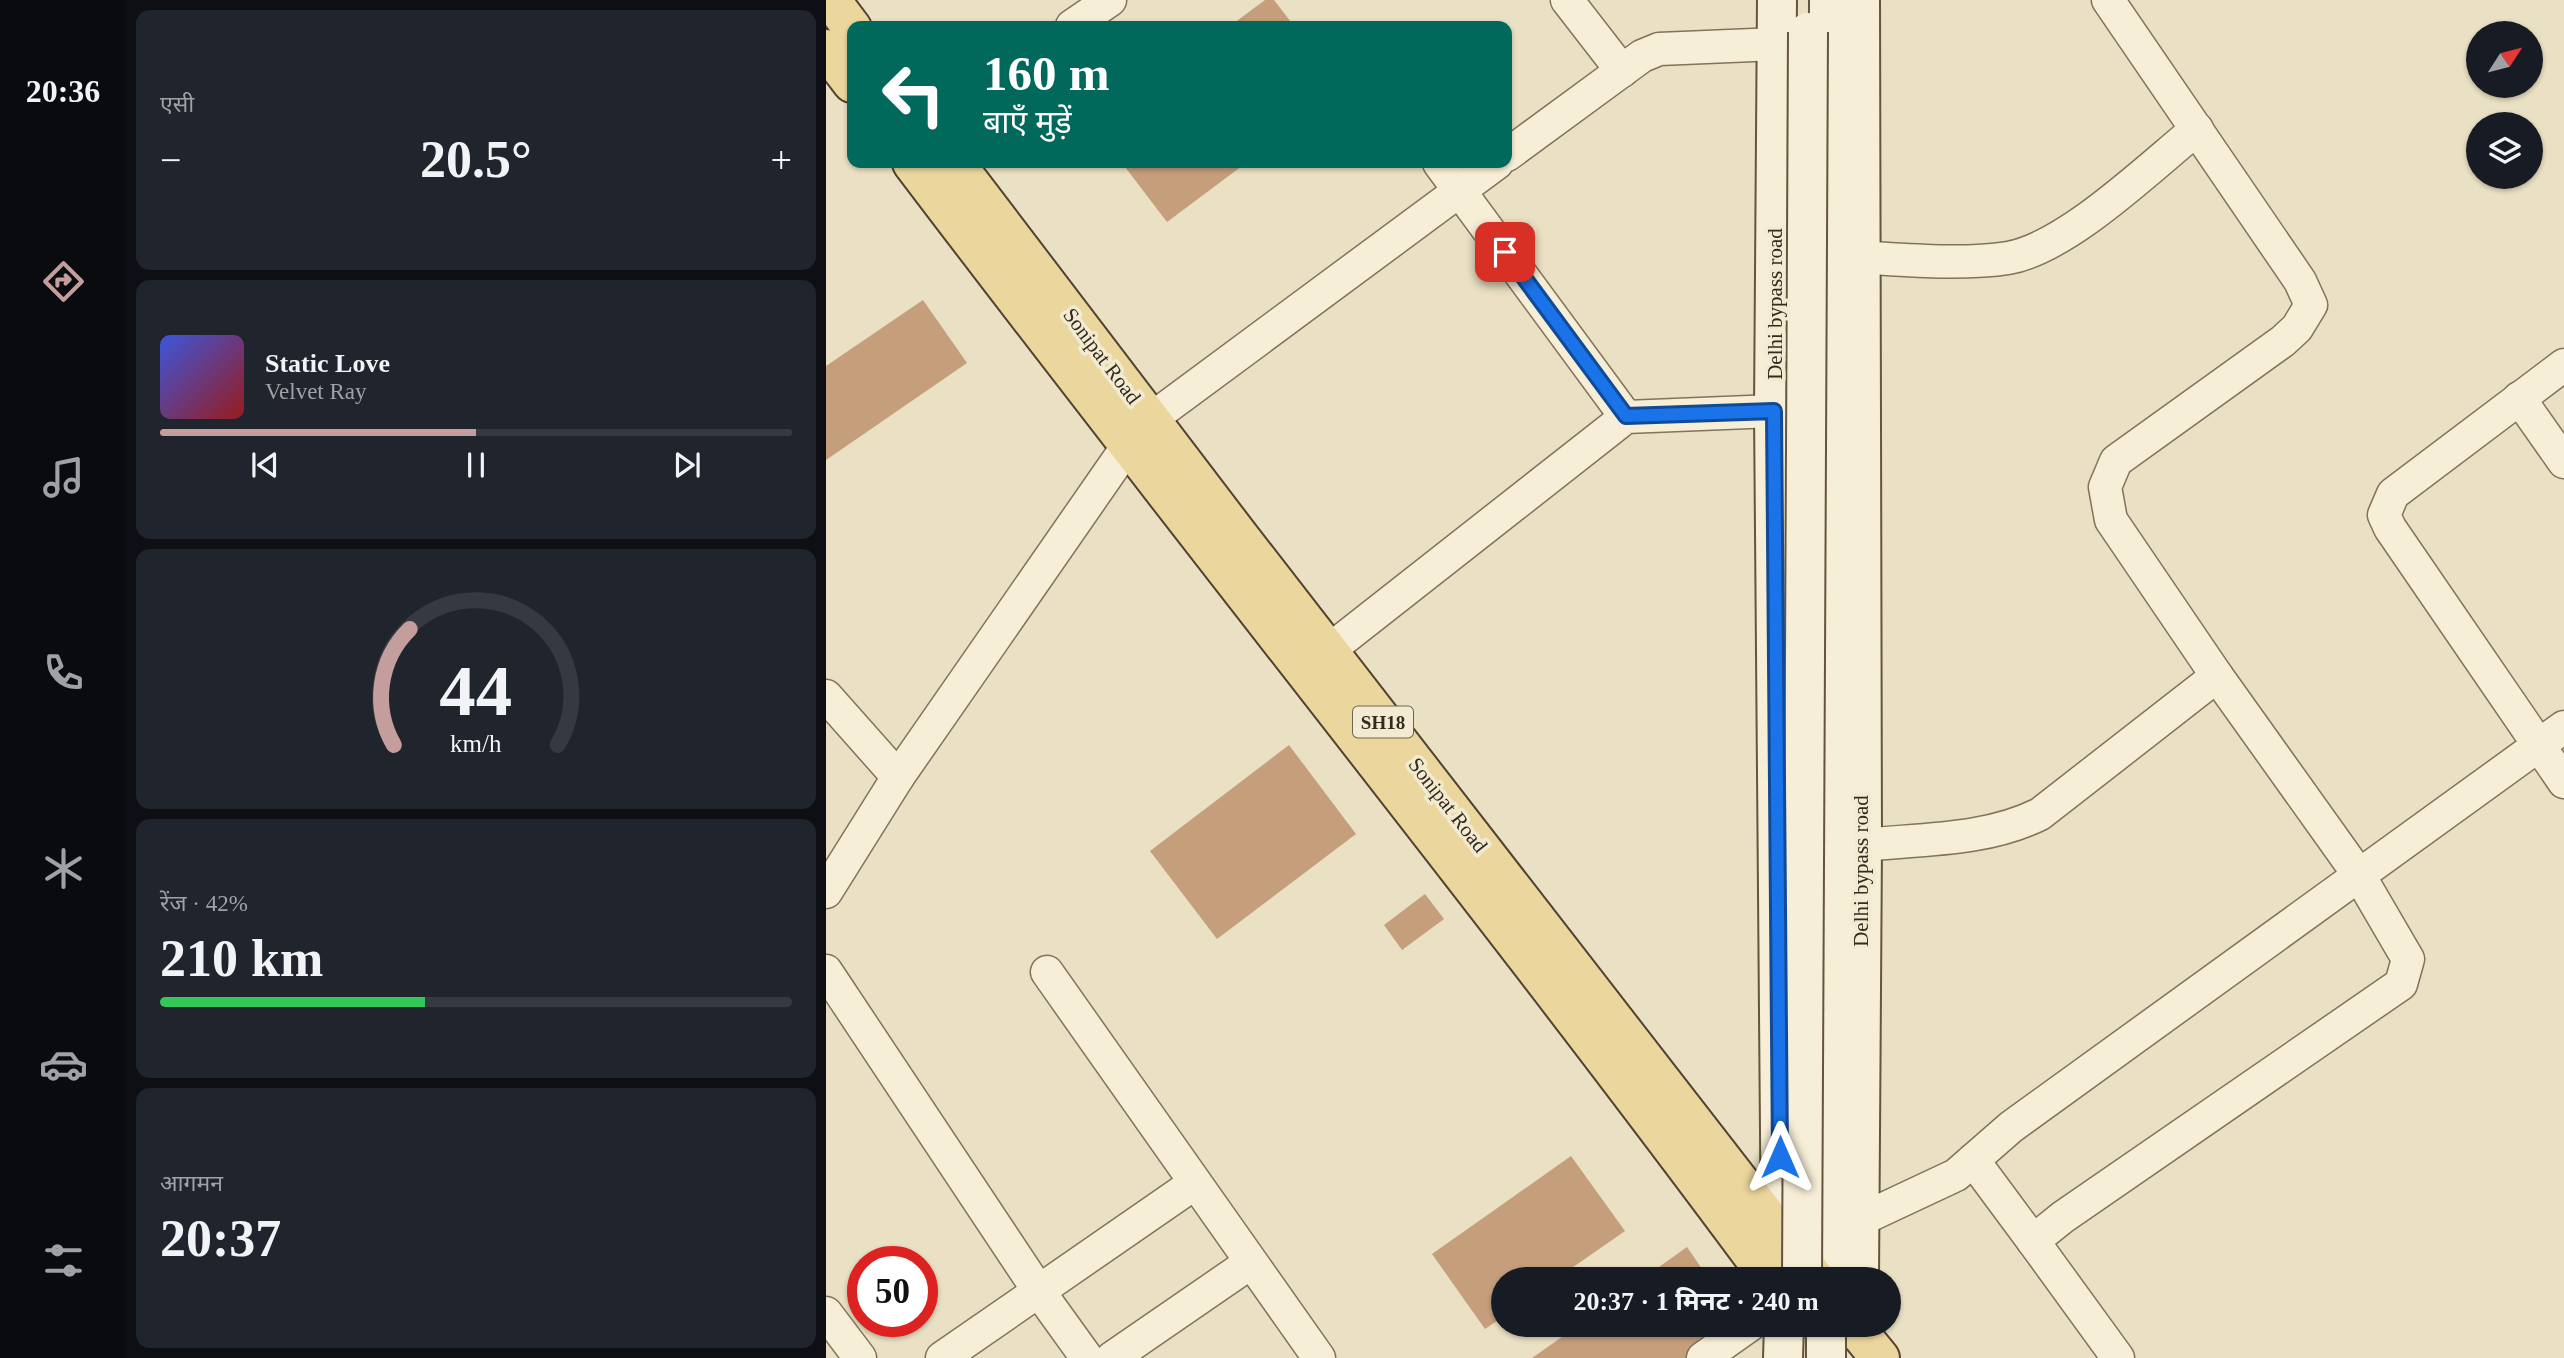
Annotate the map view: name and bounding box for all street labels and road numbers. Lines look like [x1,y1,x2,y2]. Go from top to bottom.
street label: Delhi bypass road [1763,228,1787,380]
street label: Sonipat Road [1058,303,1146,409]
road number: SH18 [1353,706,1413,737]
street label: Sonipat Road [1404,753,1493,858]
street label: Delhi bypass road [1849,795,1873,947]

